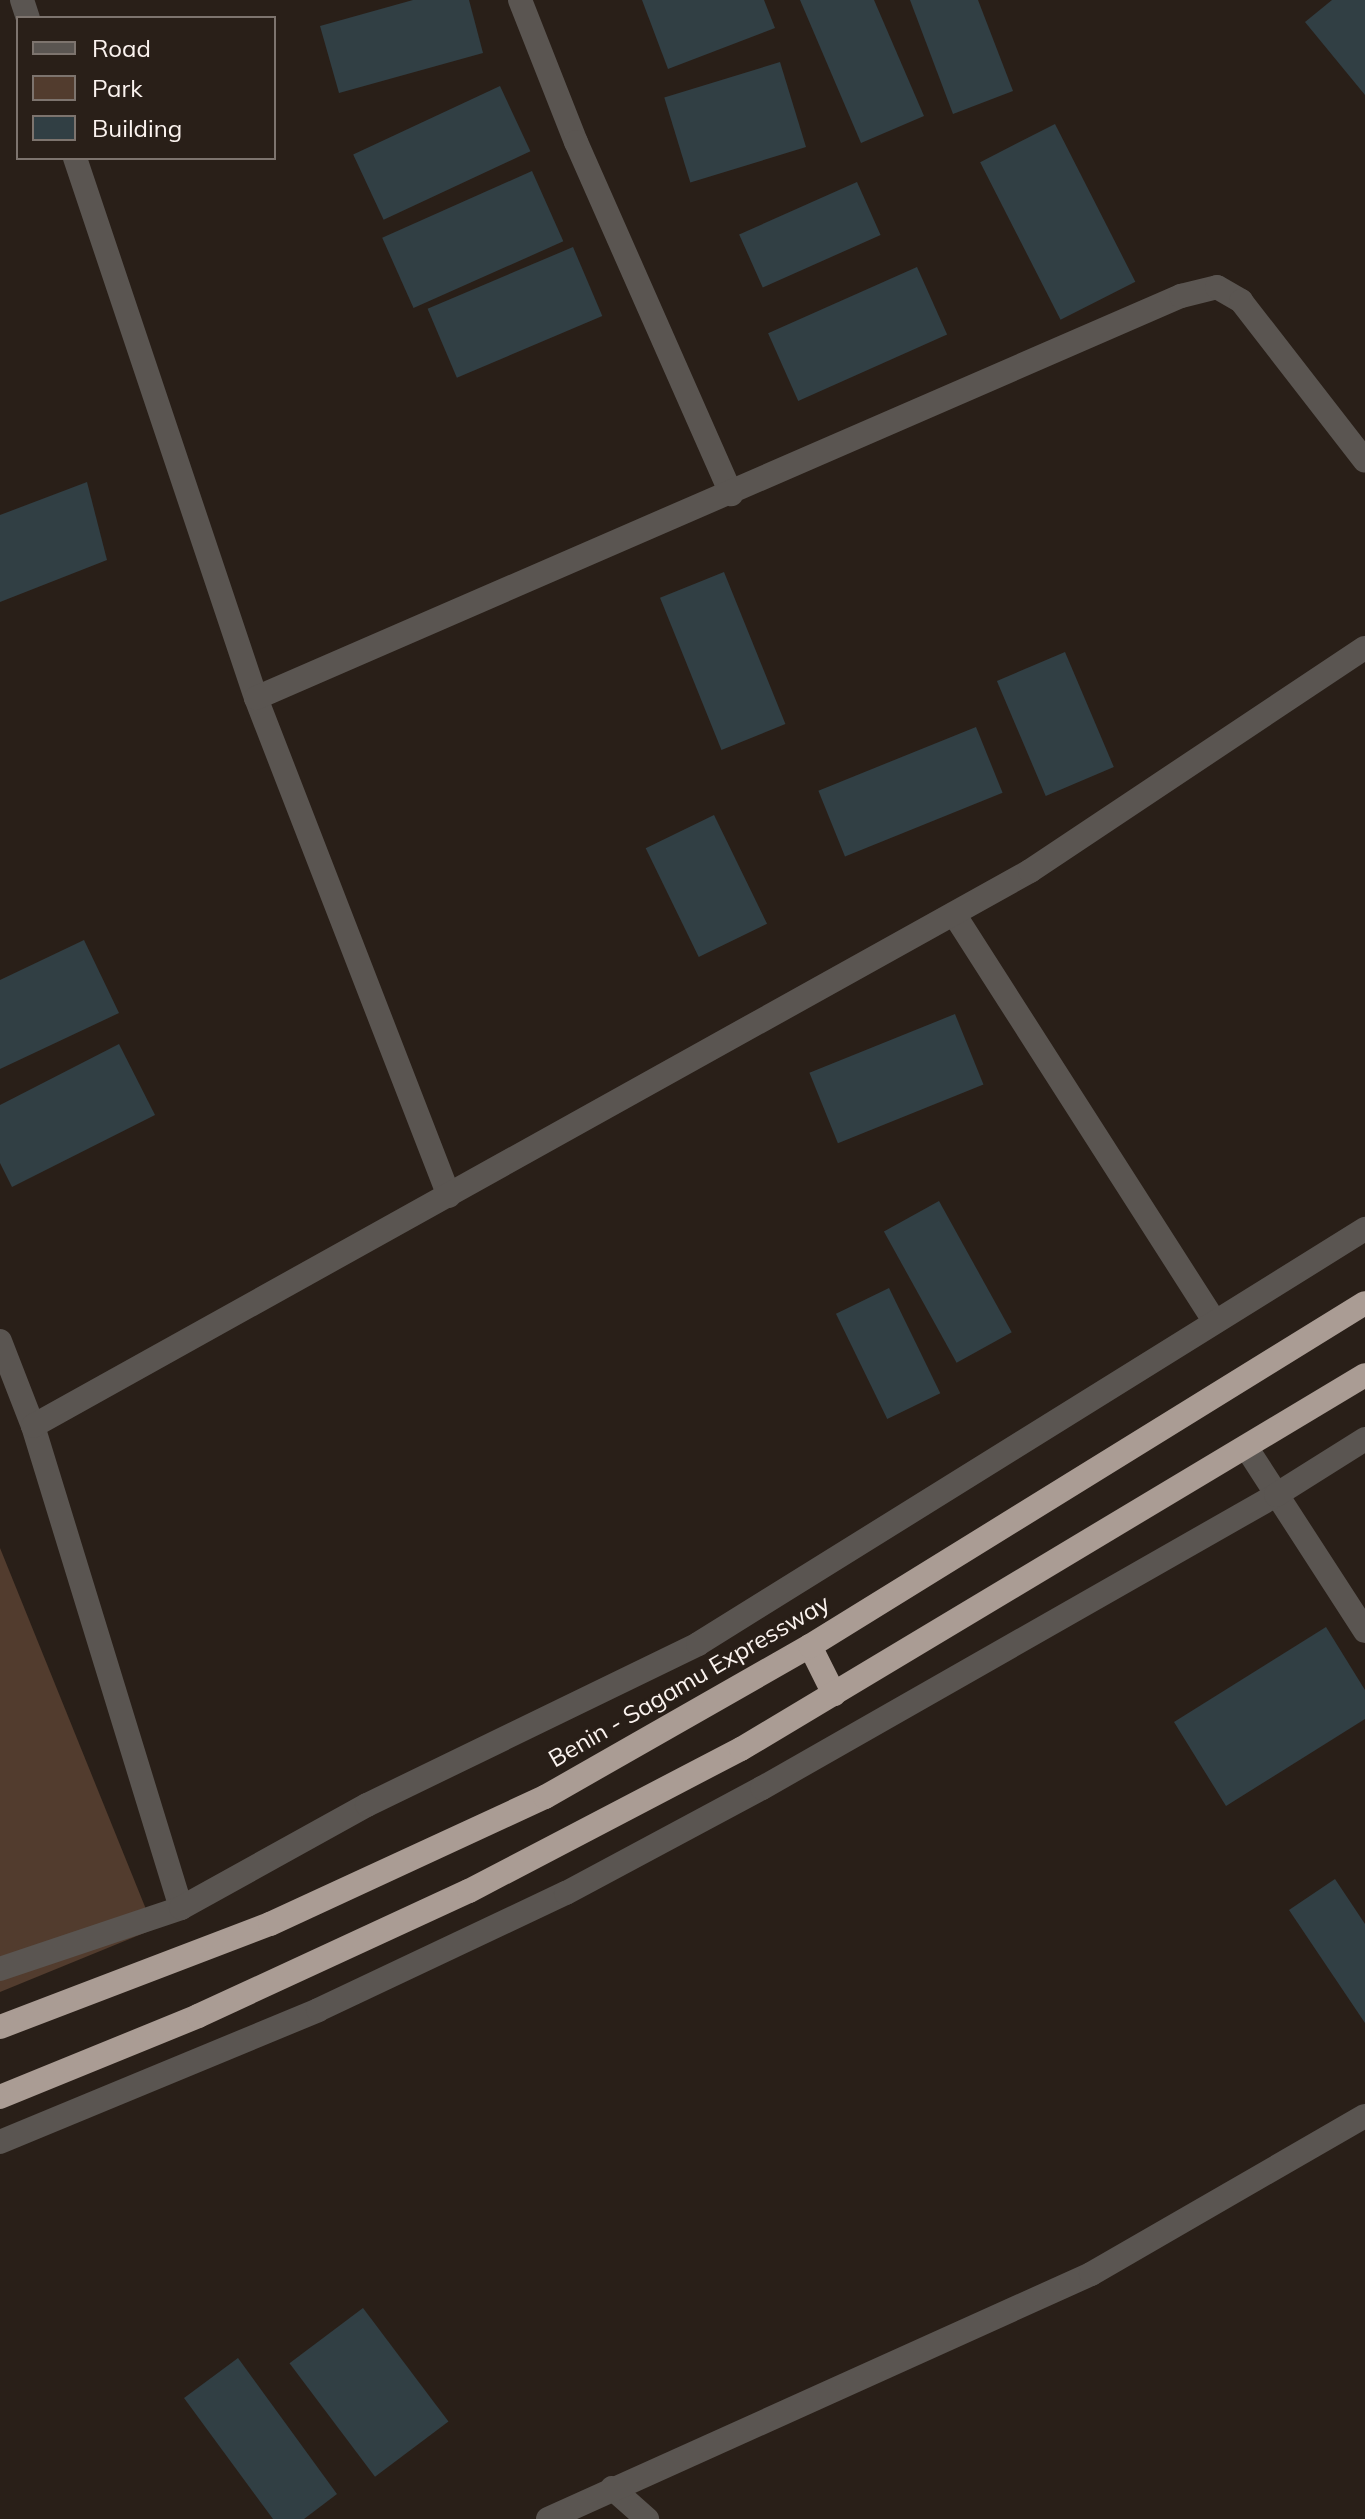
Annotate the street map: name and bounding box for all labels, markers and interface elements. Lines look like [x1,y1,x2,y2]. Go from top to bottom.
legend [16,16,276,160]
text: Road [92,33,151,63]
text: Park [92,73,143,103]
text: Building [92,113,182,143]
street label: Benin - Sagamu Expressway [543,1589,835,1773]

